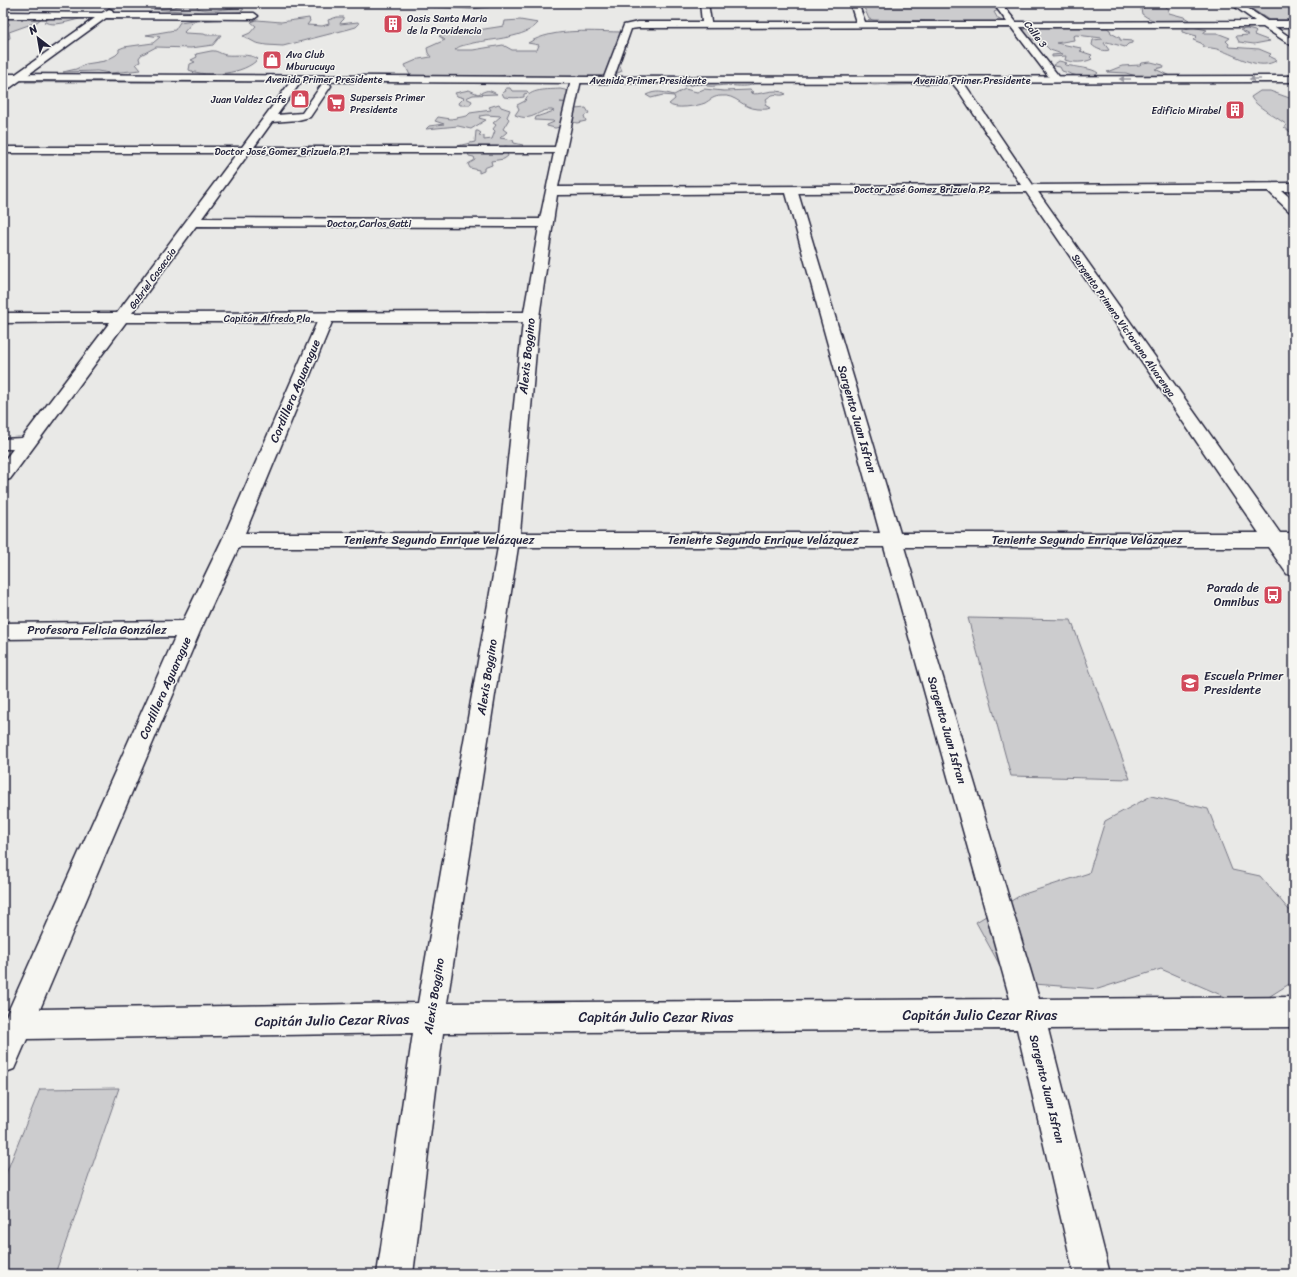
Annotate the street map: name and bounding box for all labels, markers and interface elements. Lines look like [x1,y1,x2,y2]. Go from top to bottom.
place label: Oasis Santa Maria de la Providencia [407,10,487,40]
building icon: Oasis Santa Maria de la Providencia [382,13,404,35]
street label: Calle 3 [1019,17,1052,52]
north arrow [18,18,58,58]
text: N [24,20,42,40]
place label: Ava Club Mburucuya [285,46,335,76]
shop icon: Ava Club Mburucuya [261,49,283,71]
street label: Avenida Primer Presidente [264,71,383,89]
street label: Avenida Primer Presidente [588,72,707,90]
street label: Avenida Primer Presidente [912,72,1031,90]
one-way arrow [1118,76,1131,82]
one-way arrow [1248,76,1261,82]
shop icon: Juan Valdez Cafe [289,88,311,110]
place label: Superseis Primer Presidente [350,89,425,119]
place label: Juan Valdez Cafe [210,91,286,109]
supermarket icon: Superseis Primer Presidente [325,92,347,114]
building icon: Edificio Mirabel [1224,99,1246,121]
place label: Edificio Mirabel [1152,102,1222,120]
street label: Doctor José Gomez Brizuela P1 [214,143,350,161]
street label: Doctor José Gomez Brizuela P2 [854,181,990,199]
street label: Doctor Carlos Gatti [327,215,411,233]
street label: Gabriel Casaccia [124,244,181,313]
street label: Sargento Primero Victoriano Alvarenga [1067,250,1180,402]
street label: Capitán Alfredo Pla [224,310,310,328]
street label: Alexis Boggino [512,317,542,396]
street label: Cordillera Aguarague [263,336,327,446]
street label: Sargento Juan Isfran [831,362,883,476]
street label: Teniente Segundo Enrique Velázquez [344,529,535,551]
street label: Teniente Segundo Enrique Velázquez [668,529,859,551]
street label: Teniente Segundo Enrique Velázquez [992,529,1183,551]
place label: Parada de Omnibus [1207,577,1259,613]
bus stop icon: Parada de Omnibus [1262,584,1284,606]
street label: Profesora Felicia González [27,619,167,641]
street label: Cordillera Aguarague [132,633,198,743]
street label: Alexis Boggino [470,637,504,717]
place label: Escuela Primer Presidente [1204,665,1284,701]
school or university icon: Escuela Primer Presidente [1179,672,1201,694]
street label: Sargento Juan Isfran [921,673,973,787]
street label: Alexis Boggino [417,956,451,1036]
street label: Capitán Julio Cezar Rivas [903,1003,1058,1028]
street label: Capitán Julio Cezar Rivas [579,1005,734,1030]
street label: Capitán Julio Cezar Rivas [254,1007,410,1034]
street label: Sargento Juan Isfran [1023,1032,1071,1146]

